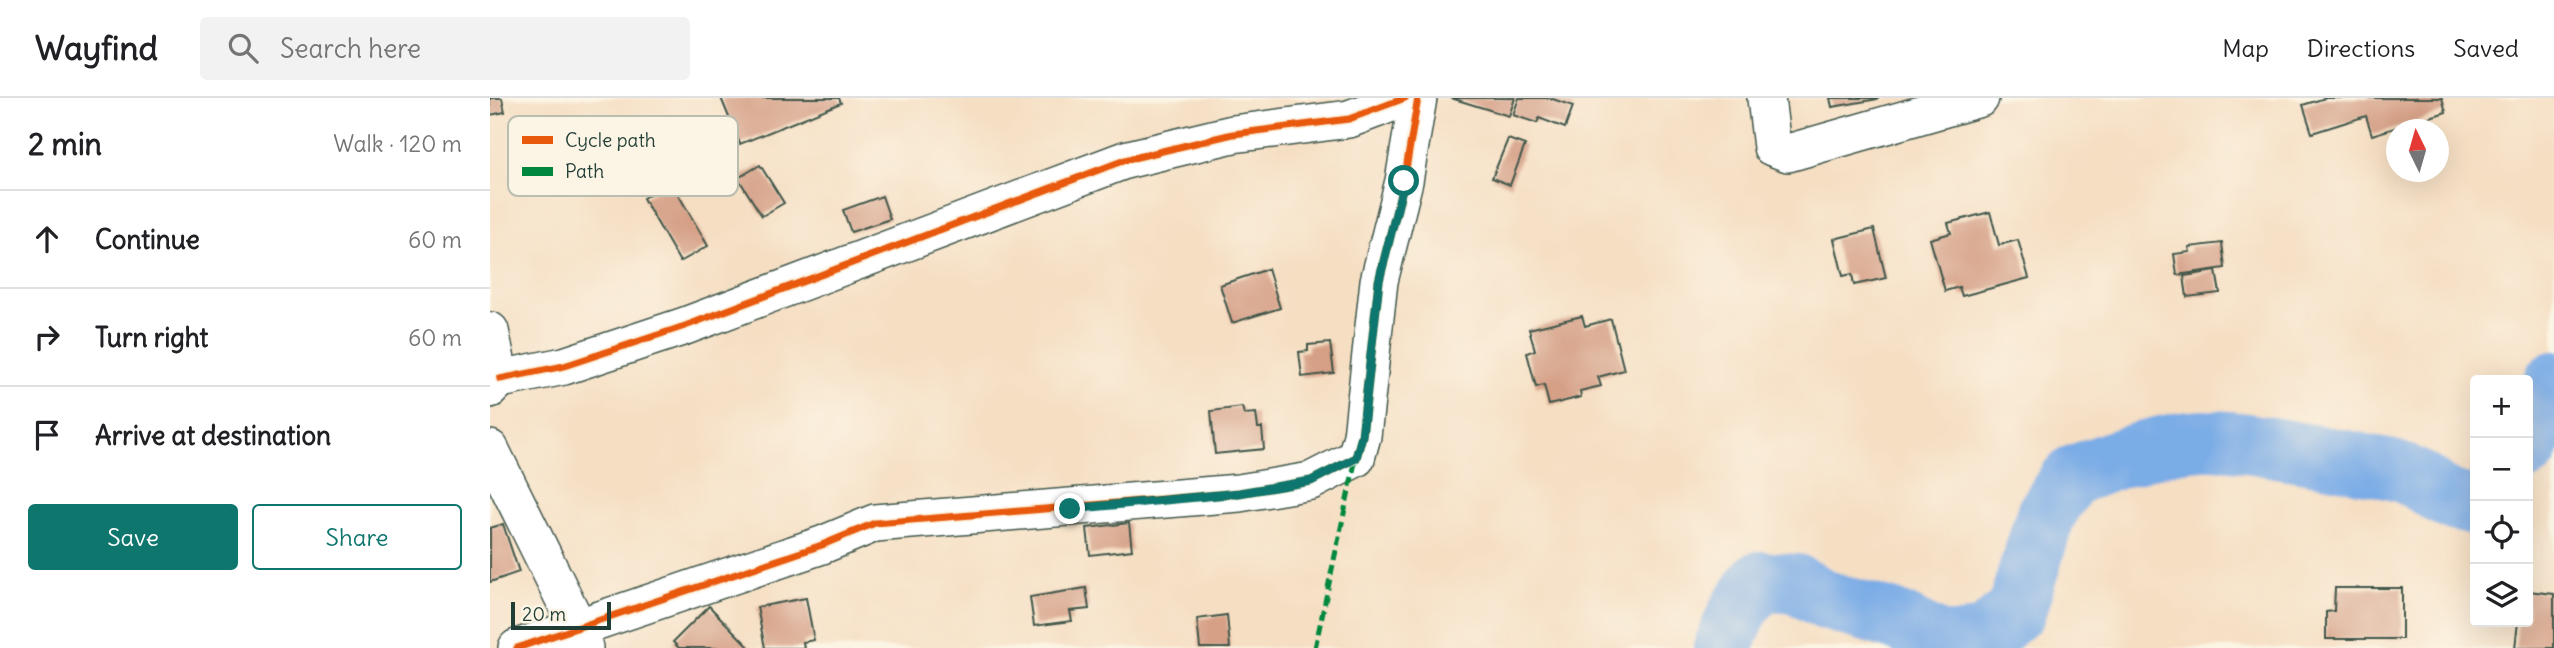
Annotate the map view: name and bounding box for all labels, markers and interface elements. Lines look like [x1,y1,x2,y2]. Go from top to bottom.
search box [200,17,690,80]
text: Wayfind [35,27,158,69]
icon: search [224,29,262,67]
text: Search here [280,32,421,65]
text: Map [2222,33,2269,63]
text: Directions [2307,33,2415,63]
text: Saved [2453,33,2519,63]
legend [508,116,738,196]
north arrow [2386,119,2449,182]
text: 2 min [28,125,102,163]
text: Cycle path [565,128,656,152]
text: Walk · 120 m [333,129,462,158]
text: Path [565,159,604,183]
route start [1388,165,1419,196]
icon: ahead [28,220,66,258]
text: Continue [95,223,200,256]
text: 60 m [408,225,462,254]
icon: right [28,318,66,356]
text: Turn right [95,321,208,354]
text: 60 m [408,323,462,352]
map controls [2470,375,2533,627]
button: + [2470,375,2533,438]
icon: arrive [28,416,66,454]
text: Arrive at destination [95,419,331,452]
button: − [2470,438,2533,501]
route end [1054,493,1085,524]
button: locate [2470,501,2533,564]
button: Save [28,504,238,570]
button: Share [252,504,462,570]
button: layers [2470,564,2533,627]
scale bar [511,599,611,631]
text: 20 m [522,602,566,626]

